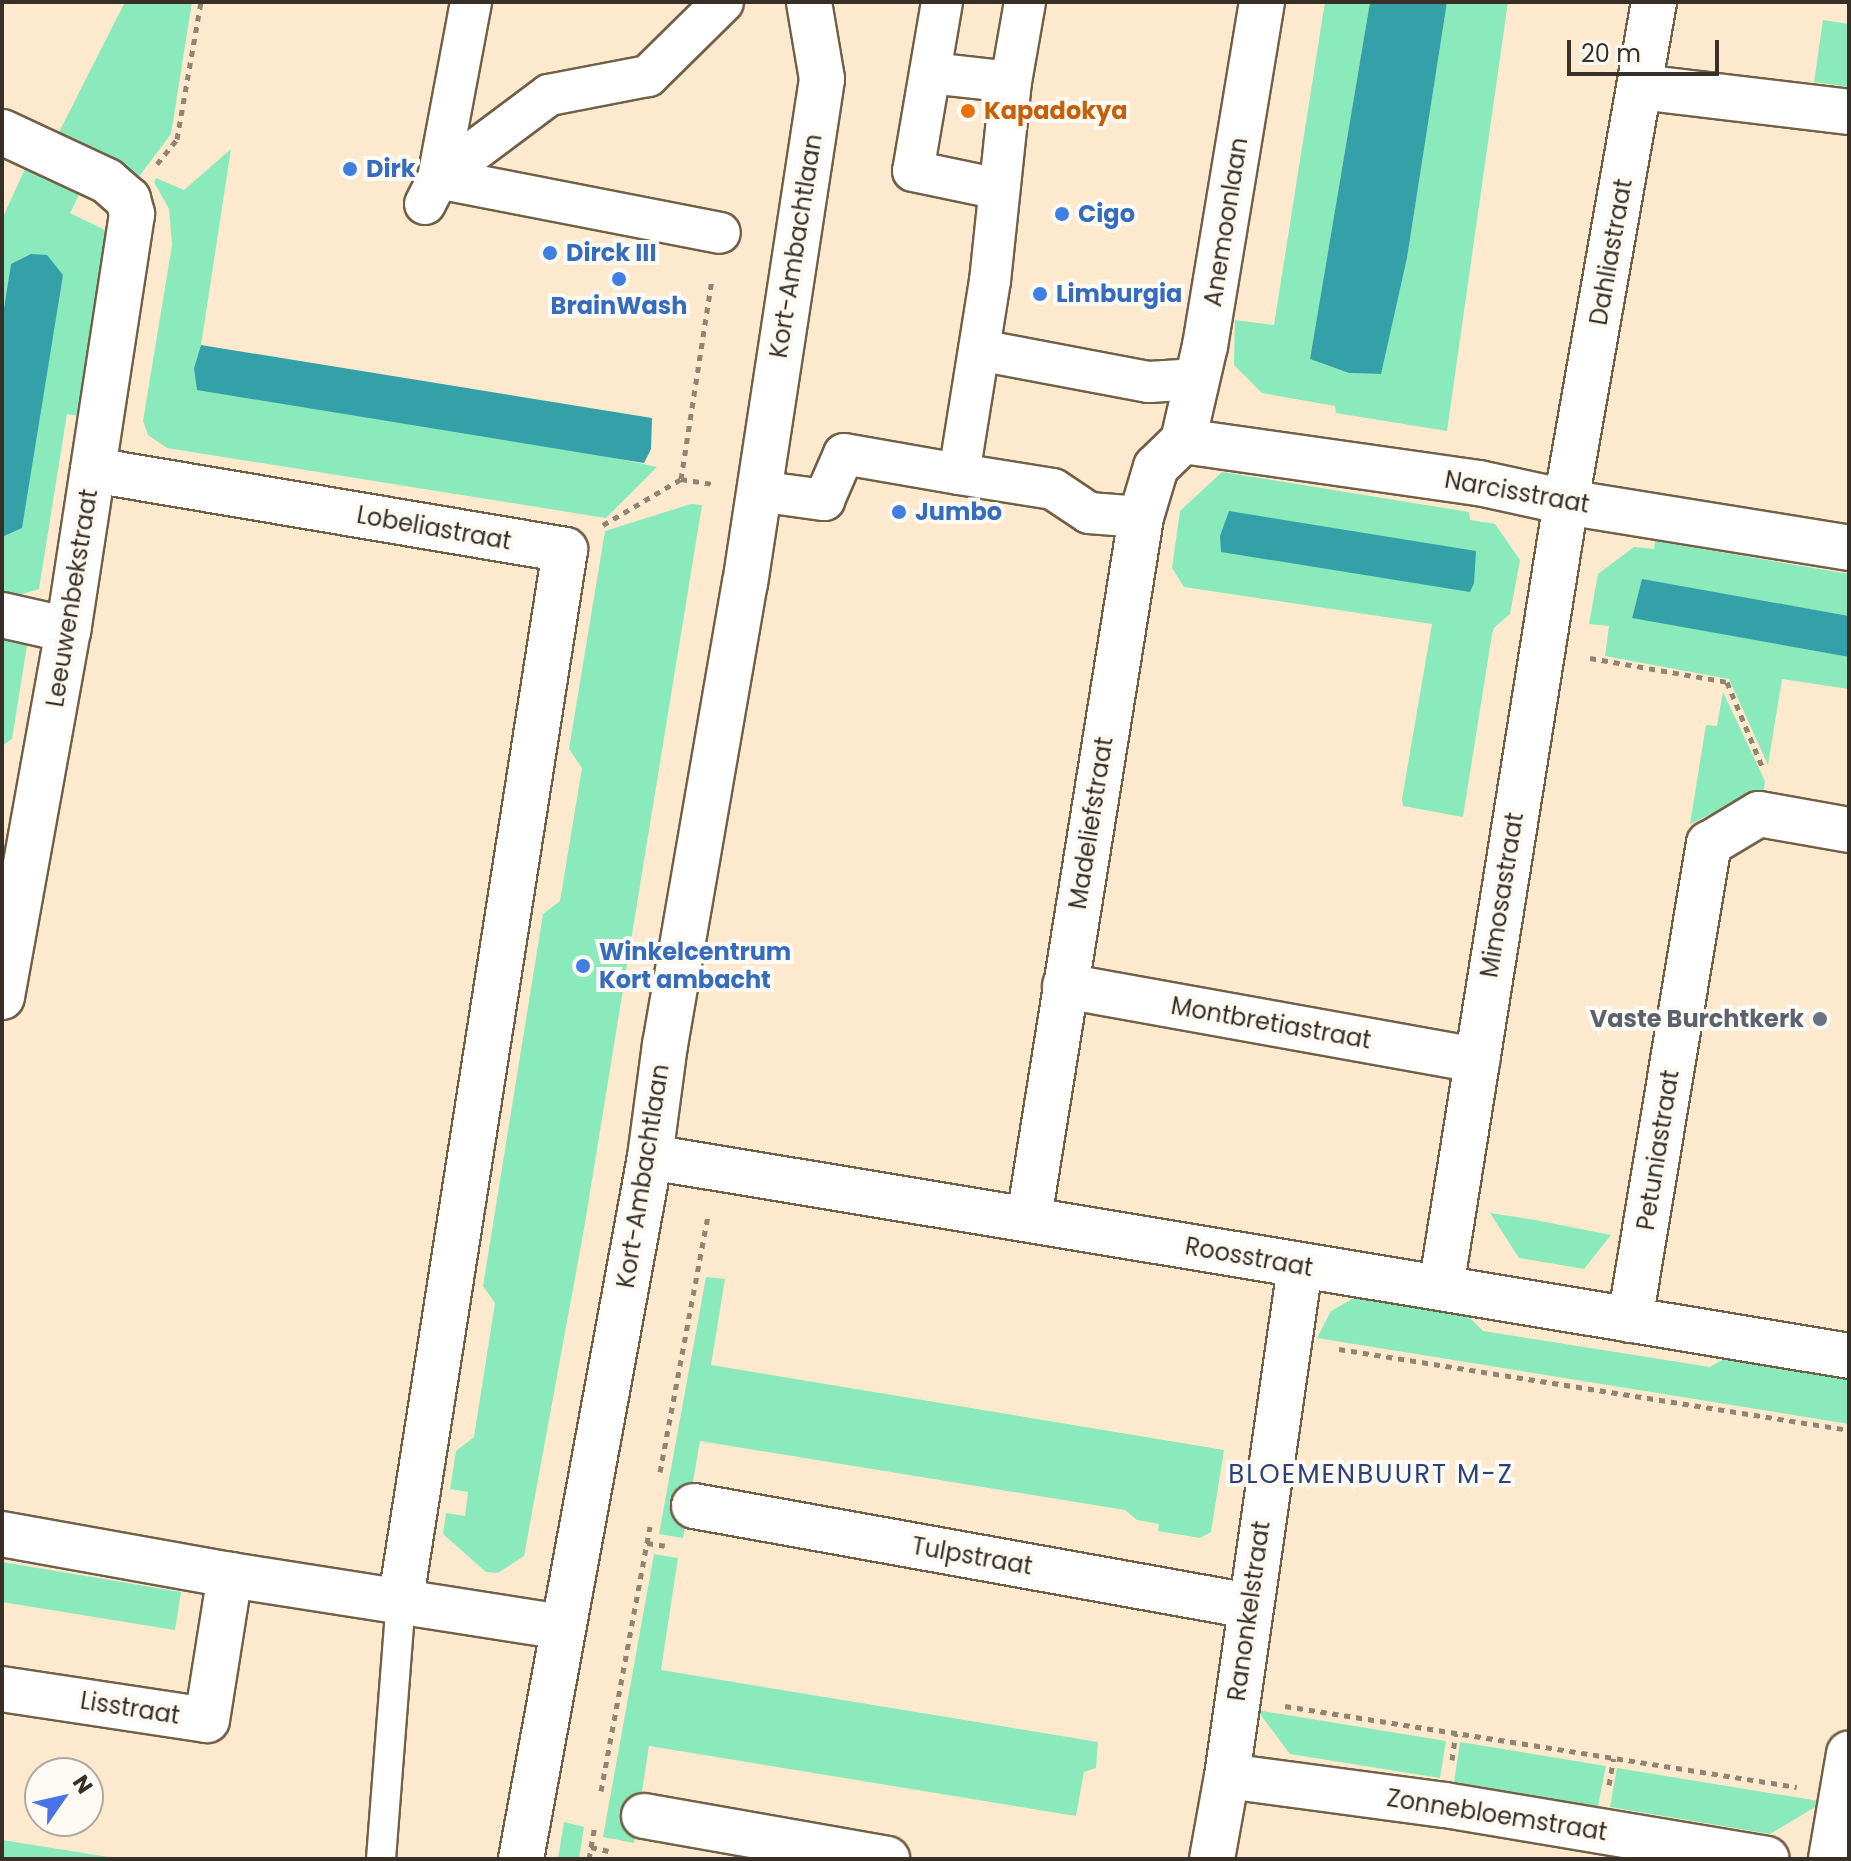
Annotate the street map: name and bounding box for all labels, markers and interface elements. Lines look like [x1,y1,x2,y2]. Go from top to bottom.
scale bar [1571,24,1723,74]
text: 20 m [1581,37,1641,70]
place label: Kapadokya [984,97,1127,125]
marker: Kapadokya [959,102,977,120]
street label: Kort-Ambachtlaan [764,132,828,360]
street label: Anemoonlaan [1198,135,1254,309]
place label: Dirk [366,155,416,183]
marker: Dirk [341,160,359,178]
street label: Dahliastraat [1584,177,1638,327]
place label: Cigo [1078,200,1135,228]
marker: Cigo [1053,205,1071,223]
place label: Dirck III [566,239,656,267]
marker: Dirck III [541,244,559,262]
marker: BrainWash [610,270,628,288]
place label: Limburgia [1056,280,1182,308]
marker: Limburgia [1031,285,1049,303]
place label: BrainWash [551,292,687,320]
street label: Narcisstraat [1442,465,1592,519]
street label: Leeuwenbekstraat [41,487,103,709]
place label: Jumbo [915,498,1002,526]
street label: Lobeliastraat [355,500,513,556]
marker: Jumbo [890,503,908,521]
street label: Madeliefstraat [1063,735,1119,911]
street label: Mimosastraat [1475,810,1529,980]
place label: Winkelcentrum Kort ambacht [599,938,791,994]
marker: Winkelcentrum Kort ambacht [574,957,592,975]
street label: Montbretiastraat [1169,991,1373,1055]
place label: Vaste Burchtkerk [1590,1005,1804,1033]
marker: Vaste Burchtkerk [1811,1010,1829,1028]
street label: Kort-Ambachtlaan [611,1062,675,1290]
street label: Petuniastraat [1631,1068,1685,1232]
street label: Roosstraat [1183,1232,1315,1282]
district label: BLOEMENBUURT M-Z [1228,1459,1514,1491]
street label: Ranonkelstraat [1222,1519,1276,1703]
street label: Tulpstraat [909,1531,1035,1581]
street label: Lisstraat [78,1686,182,1730]
north arrow [24,1757,104,1837]
text: N [65,1769,100,1800]
street label: Zonnebloemstraat [1385,1783,1609,1847]

